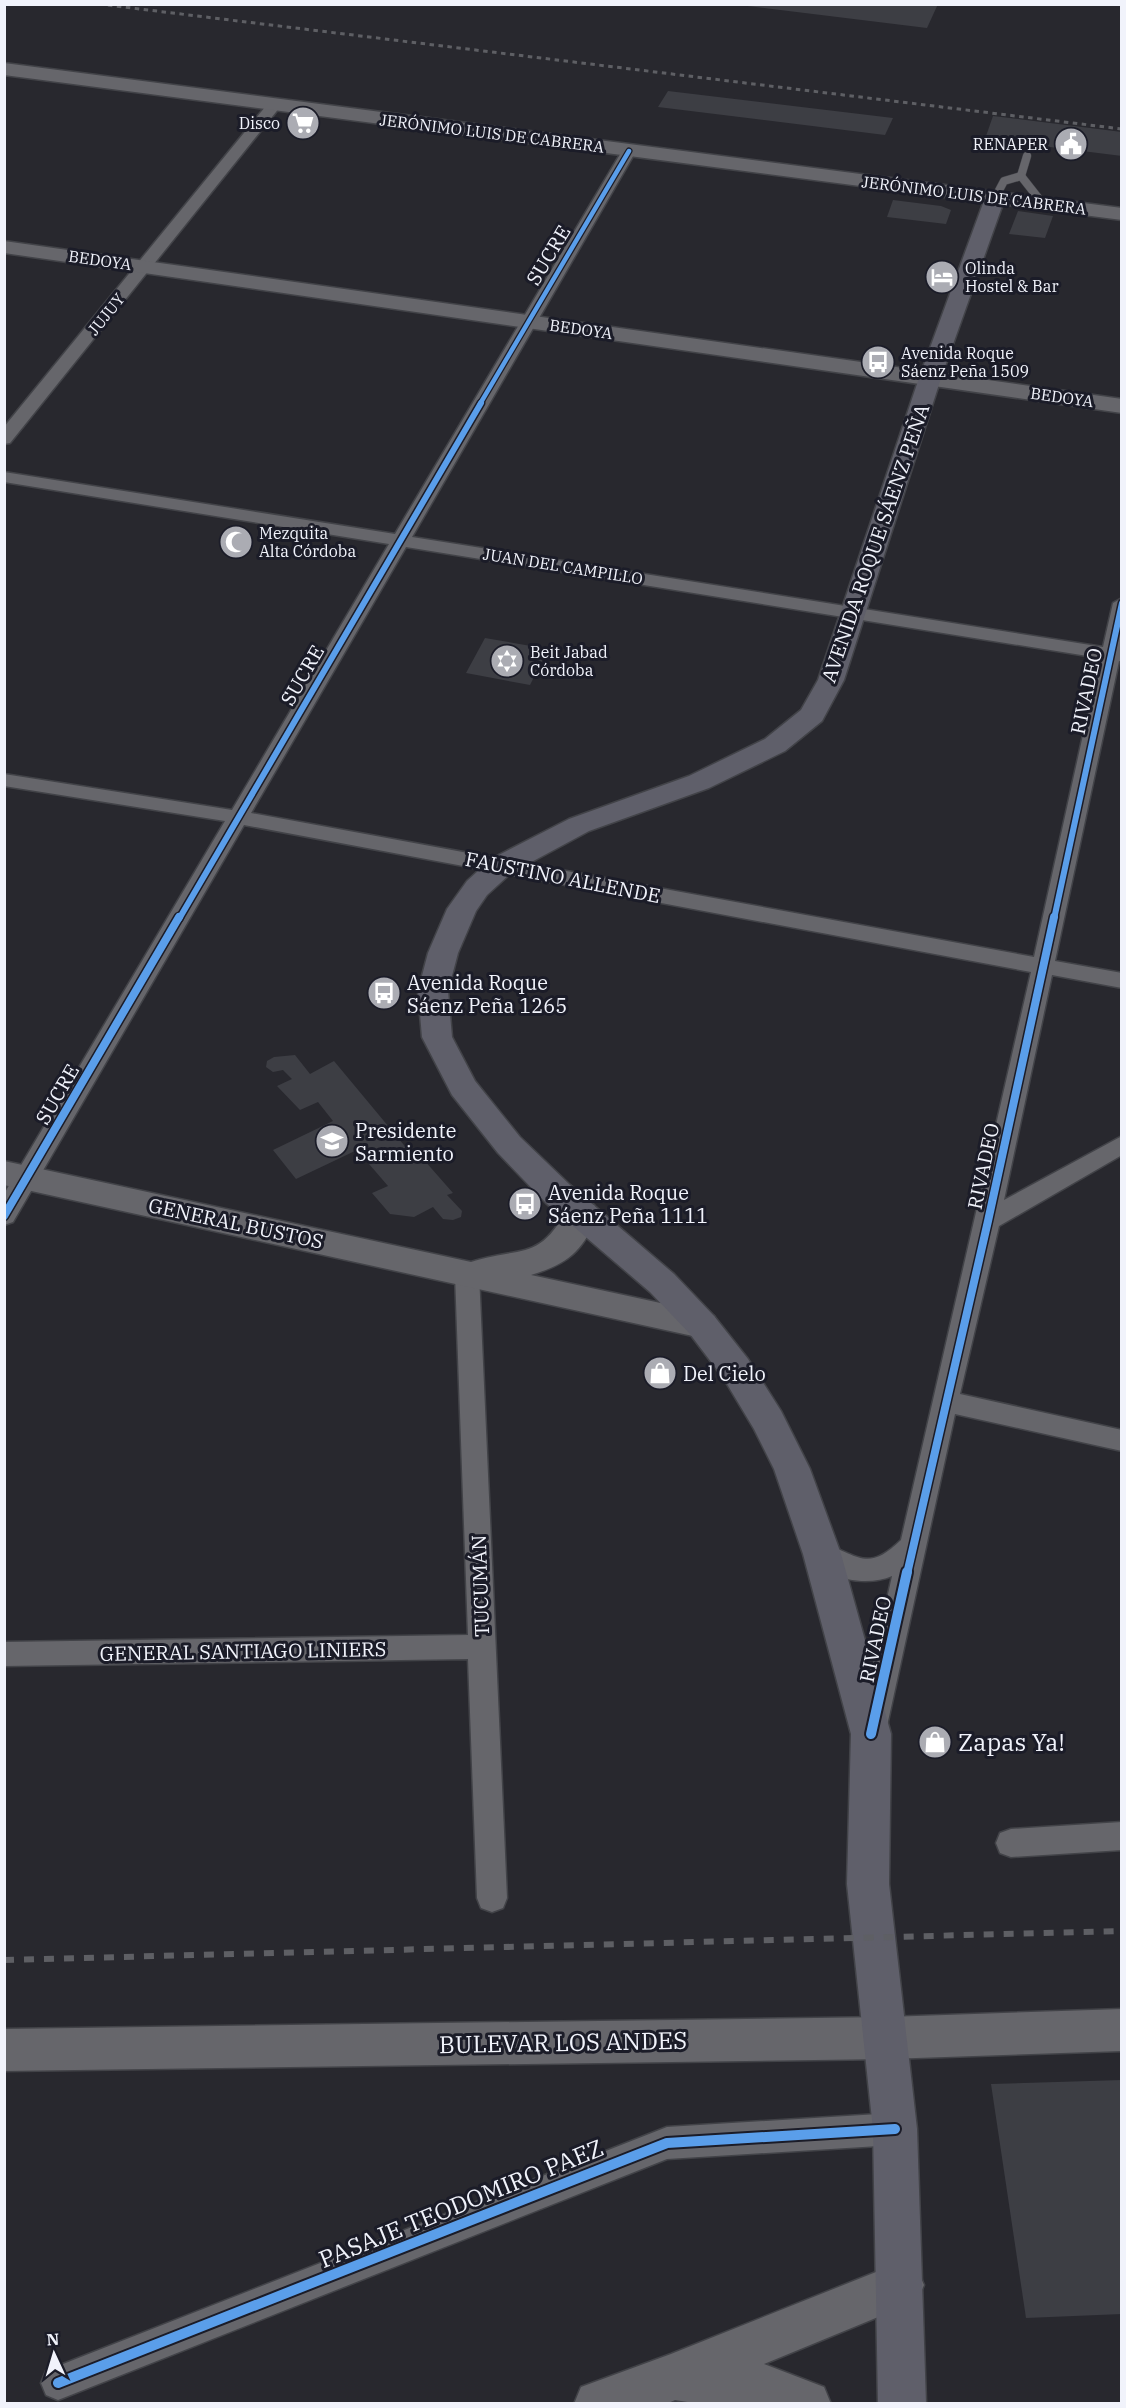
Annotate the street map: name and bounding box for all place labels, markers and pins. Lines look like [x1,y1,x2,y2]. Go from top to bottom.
supermarket icon: Disco [285,105,321,141]
place label: Disco [239,113,280,133]
public building icon: RENAPER [1053,126,1089,162]
place label: RENAPER [973,134,1048,154]
place label: Olinda Hostel & Bar [965,258,1059,296]
hotel icon: Olinda Hostel & Bar [924,259,960,295]
place label: Avenida Roque Sáenz Peña 1509 [901,343,1029,381]
bus stop icon: Avenida Roque Sáenz Peña 1509 [860,344,896,380]
place label: Mezquita Alta Córdoba [259,523,357,561]
mosque icon: Mezquita Alta Córdoba [218,524,254,560]
place label: Beit Jabad Córdoba [530,642,608,680]
synagogue icon: Beit Jabad Córdoba [489,643,525,679]
place label: Avenida Roque Sáenz Peña 1265 [407,969,567,1019]
bus stop icon: Avenida Roque Sáenz Peña 1265 [366,975,402,1011]
place label: Presidente Sarmiento [355,1117,456,1167]
school or university icon: Presidente Sarmiento [314,1123,350,1159]
place label: Avenida Roque Sáenz Peña 1111 [548,1179,708,1229]
bus stop icon: Avenida Roque Sáenz Peña 1111 [507,1186,543,1222]
shop icon: Del Cielo [642,1355,678,1391]
place label: Del Cielo [683,1360,766,1387]
shop icon: Zapas Ya! [917,1724,953,1760]
place label: Zapas Ya! [958,1726,1065,1758]

